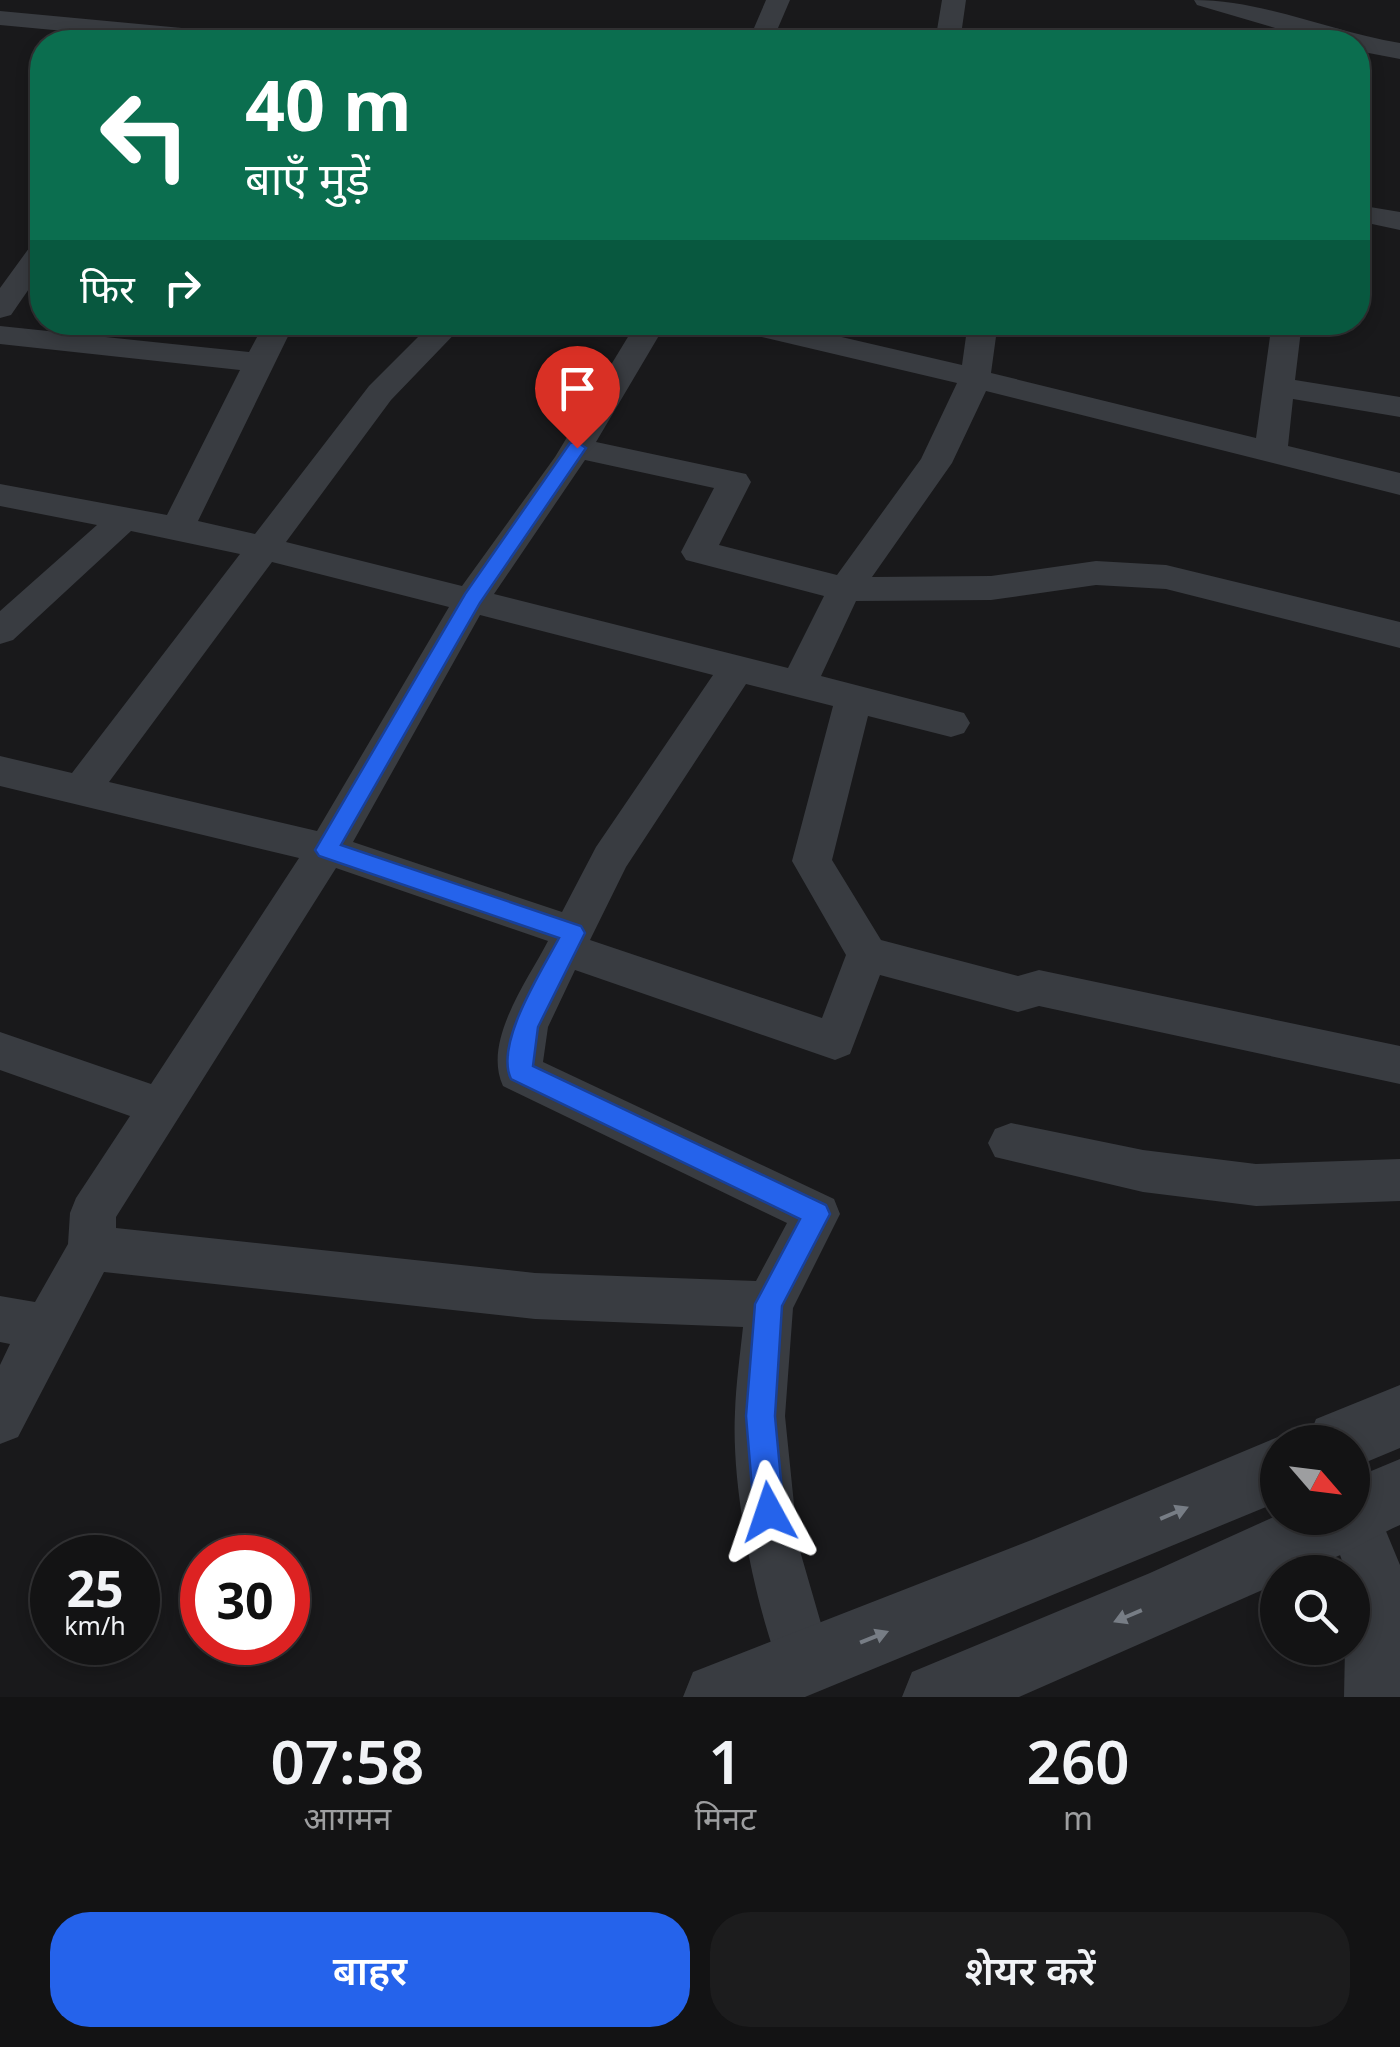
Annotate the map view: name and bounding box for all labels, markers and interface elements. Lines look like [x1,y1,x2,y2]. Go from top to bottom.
text: 40 m [245,56,412,152]
icon: left [80,70,210,200]
text: बाएँ मुड़ें [245,147,370,208]
icon: right [155,260,210,315]
text: फिर [80,262,135,314]
pin [535,346,620,449]
icon: arrive [550,361,605,416]
north arrow [1260,1425,1370,1535]
map controls [1260,1425,1370,1665]
position arrow [717,1460,821,1564]
one-way arrow [1159,1505,1189,1521]
speed limit sign: 30 [180,1535,310,1665]
text: 25 [66,1554,124,1622]
button: search [1260,1555,1370,1665]
text: km/h [64,1608,126,1642]
one-way arrow [1113,1609,1143,1625]
one-way arrow [859,1629,889,1645]
text: 07:58 [270,1720,424,1802]
text: 1 [708,1720,743,1802]
text: 260 [1027,1720,1130,1802]
text: आगमन [304,1796,391,1839]
text: मिनट [695,1796,756,1839]
text: m [1063,1796,1093,1839]
button: बाहर [50,1912,690,2027]
button: शेयर करें [710,1912,1350,2027]

